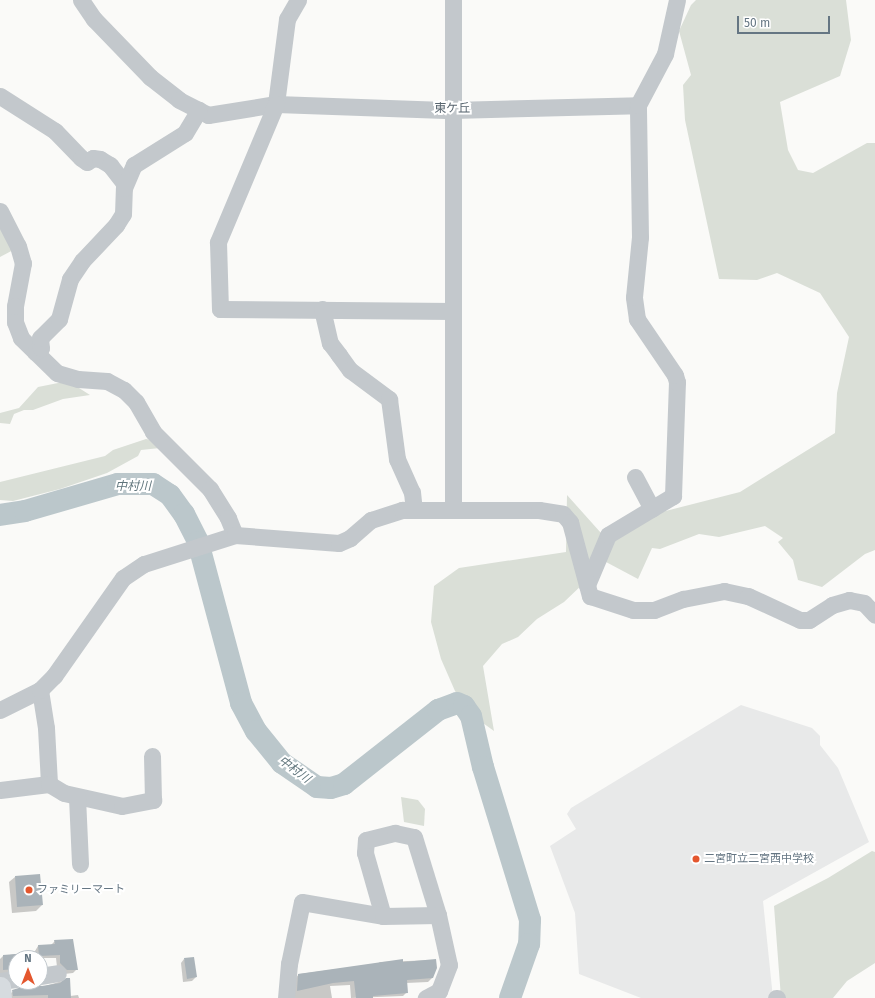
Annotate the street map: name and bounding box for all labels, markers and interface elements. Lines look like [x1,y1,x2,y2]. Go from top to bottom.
scale bar [739,8,832,34]
text: 50 m [744,16,770,30]
district label: 東ケ丘 [434,102,470,116]
water label: 中村川 [115,480,151,494]
water label: 中村川 [275,753,313,787]
place label: 二宮町立二宮西中学校 [704,852,814,866]
marker: 二宮町立二宮西中学校 [691,854,701,864]
place label: ファミリーマート [37,883,125,897]
marker: ファミリーマート [24,885,34,895]
north arrow [8,950,48,990]
text: N [24,952,32,965]

